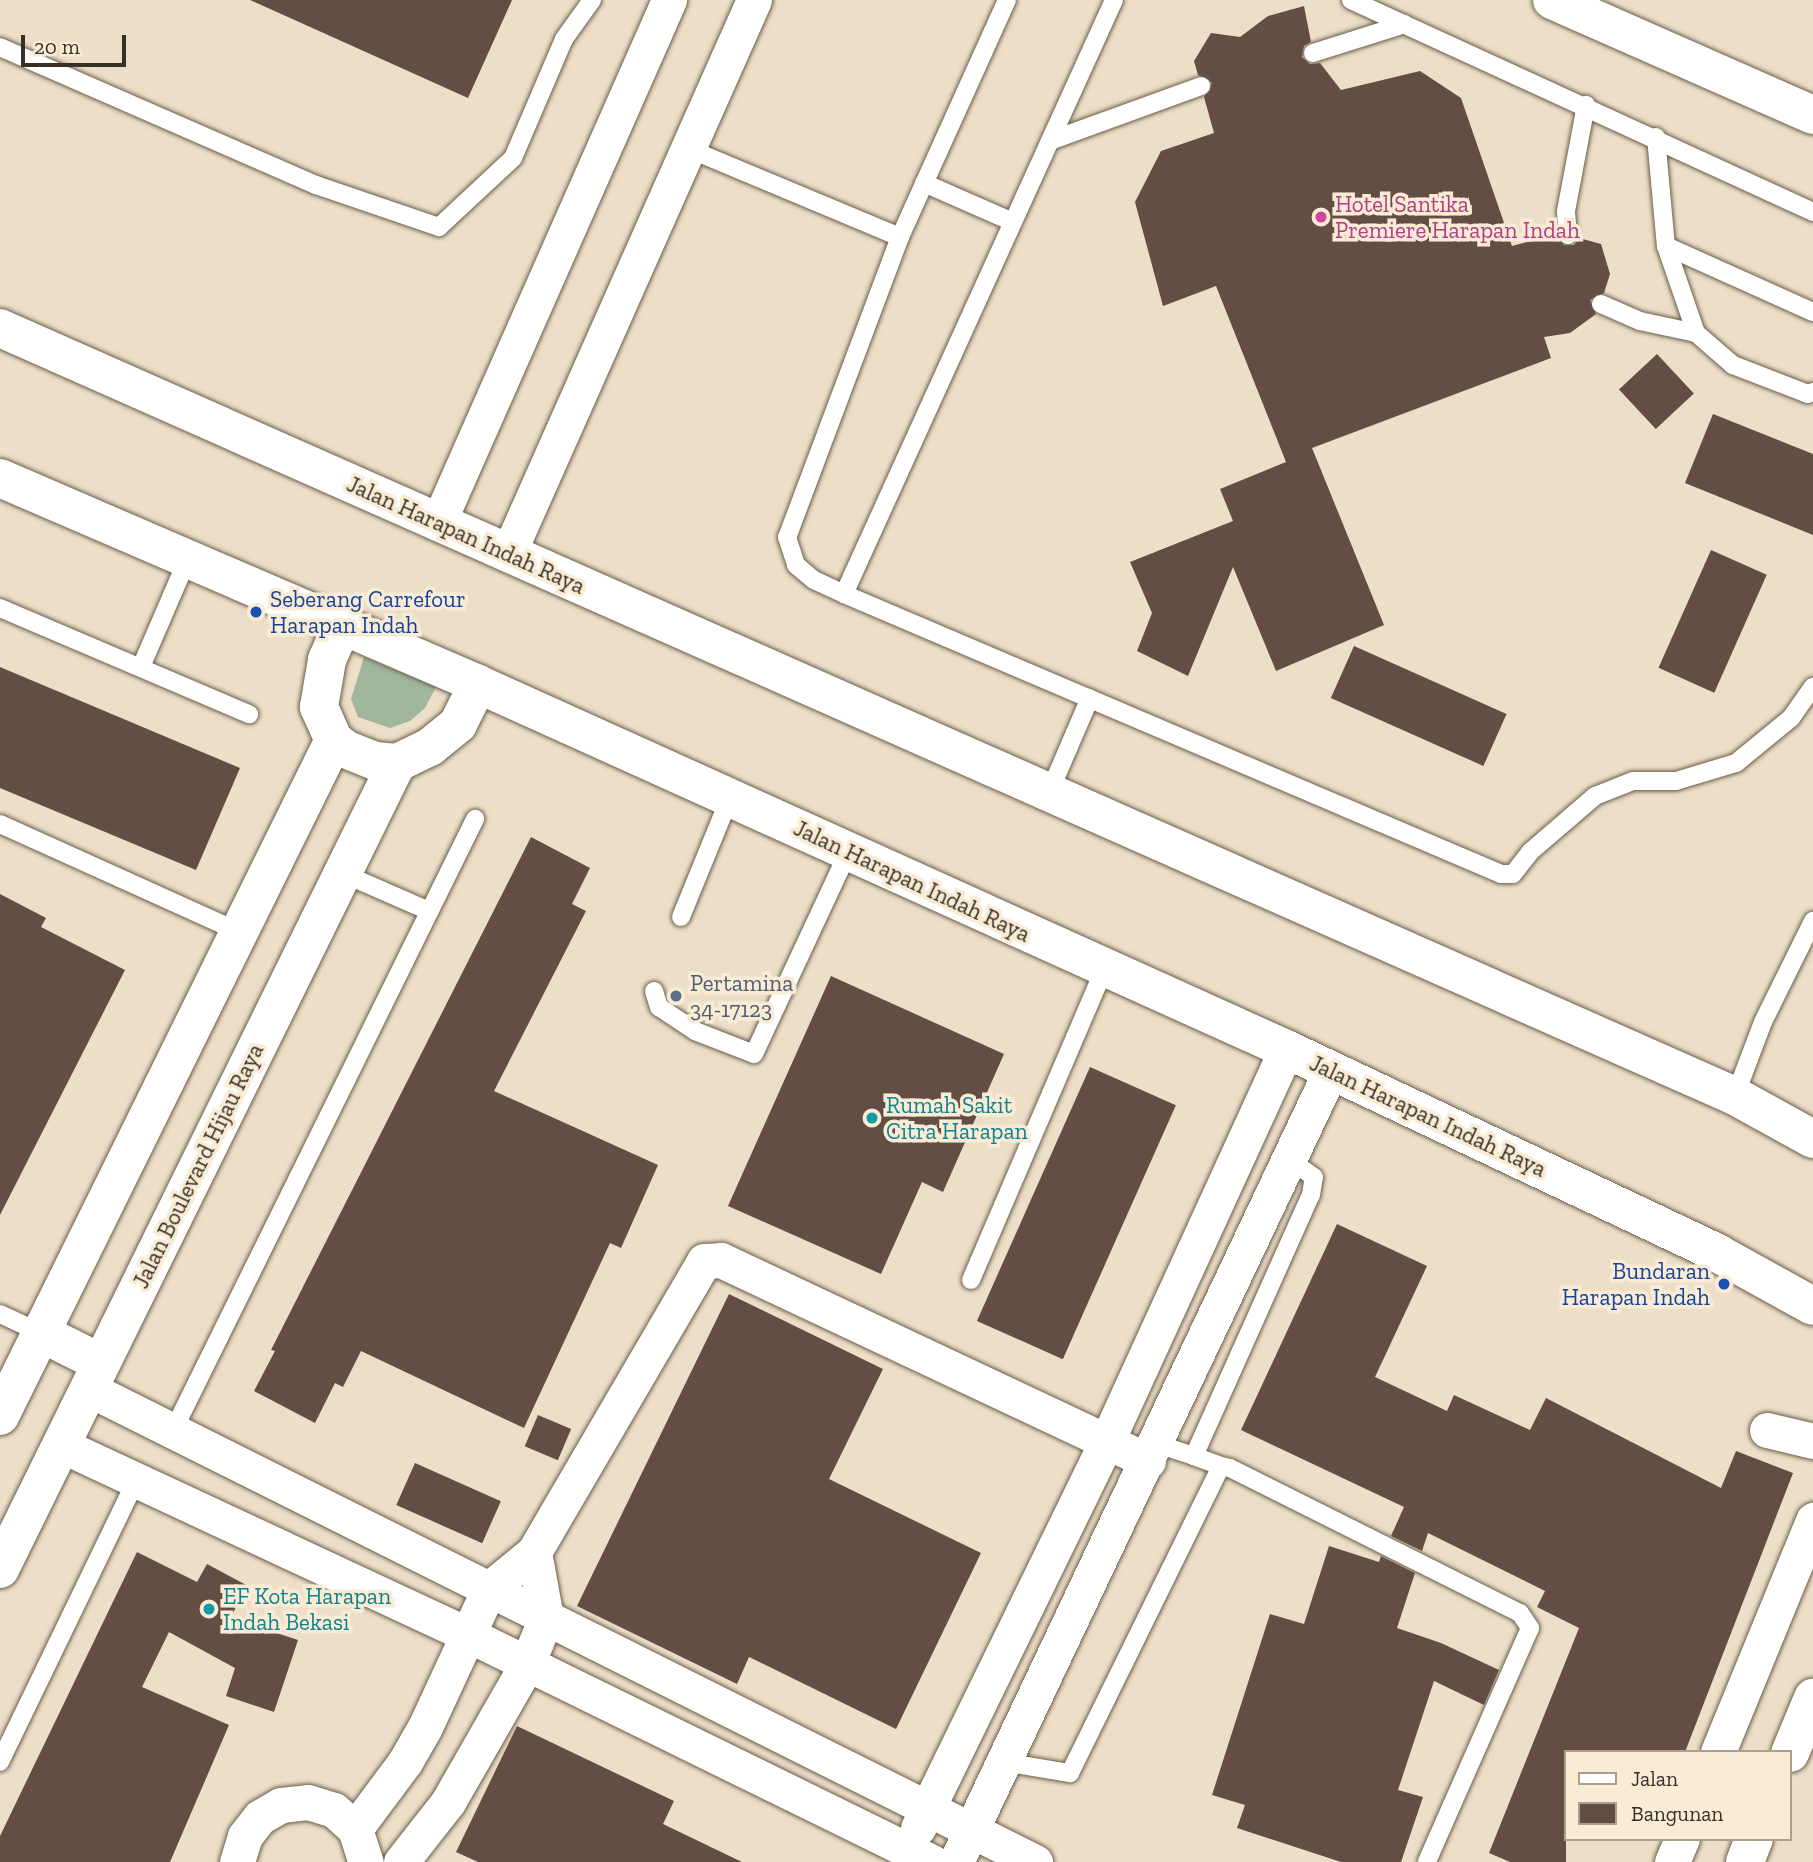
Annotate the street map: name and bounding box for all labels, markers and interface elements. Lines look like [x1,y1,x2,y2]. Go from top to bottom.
scale bar [24,21,130,65]
text: 20 m [34,34,80,59]
place label: Hotel Santika Premiere Harapan Indah [1335,190,1580,244]
marker: Hotel Santika Premiere Harapan Indah [1313,209,1329,225]
street label: Jalan Harapan Indah Raya [343,470,589,600]
place label: Seberang Carrefour Harapan Indah [270,585,466,639]
marker: Seberang Carrefour Harapan Indah [248,604,264,620]
street label: Jalan Harapan Indah Raya [789,814,1035,948]
place label: Pertamina 34-17123 [690,969,793,1023]
marker: Pertamina 34-17123 [668,988,684,1004]
street label: Jalan Boulevard Hijau Raya [127,1039,269,1293]
street label: Jalan Harapan Indah Raya [1305,1049,1551,1183]
place label: Rumah Sakit Citra Harapan [886,1091,1028,1145]
marker: Rumah Sakit Citra Harapan [864,1110,880,1126]
place label: Bundaran Harapan Indah [1562,1257,1710,1311]
marker: Bundaran Harapan Indah [1716,1276,1732,1292]
place label: EF Kota Harapan Indah Bekasi [223,1582,391,1636]
marker: EF Kota Harapan Indah Bekasi [201,1601,217,1617]
legend [1564,1750,1792,1841]
text: Jalan [1631,1766,1678,1791]
text: Bangunan [1631,1801,1723,1826]

